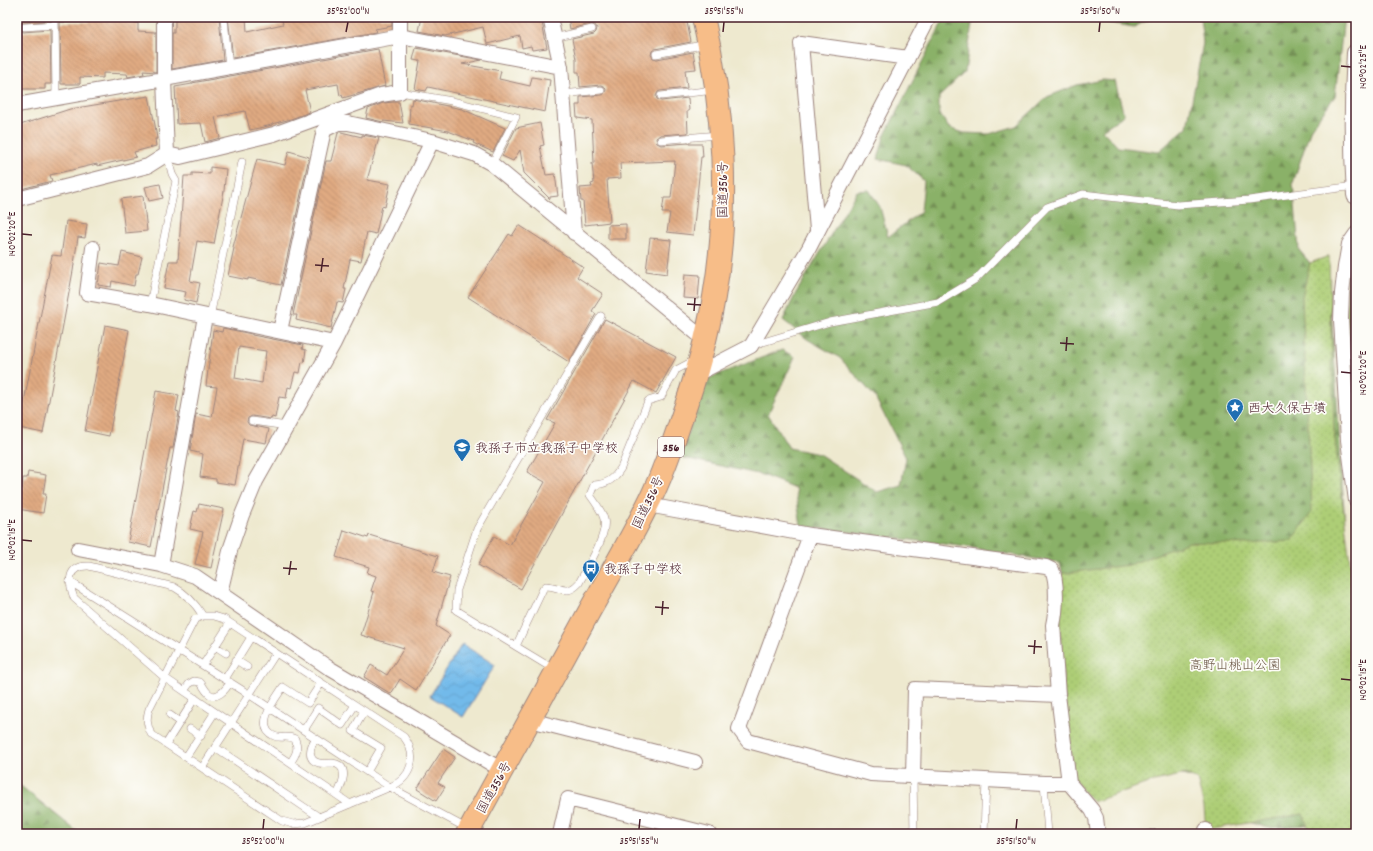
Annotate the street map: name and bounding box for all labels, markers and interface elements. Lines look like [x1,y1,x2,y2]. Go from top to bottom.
text: 35°52'00"N [327,5,369,19]
text: 35°51'55"N [705,5,743,19]
text: 35°51'50"N [1080,5,1120,19]
text: 140°02'25"E [1357,45,1371,89]
street label: 国道356号 [715,161,734,219]
text: 140°02'20"E [6,211,20,256]
text: 140°02'20"E [1357,350,1371,395]
place icon: 西大久保古墳 [1225,397,1245,422]
place label: 西大久保古墳 [1248,400,1326,419]
school or university icon: 我孫子市立我孫子中学校 [452,437,472,462]
road number: 356 [658,437,684,457]
place label: 我孫子市立我孫子中学校 [475,440,618,459]
street label: 国道356号 [629,473,670,533]
text: 140°02'15"E [6,519,20,561]
bus stop icon: 我孫子中学校 [581,558,601,583]
place label: 我孫子中学校 [604,561,682,580]
park label: 高野山桃山公園 [1189,657,1281,676]
text: 140°02'15"E [1357,659,1371,701]
street label: 国道356号 [473,759,517,818]
text: 35°52'00"N [242,835,284,849]
text: 35°51'55"N [620,835,658,849]
text: 35°51'50"N [996,835,1036,849]

